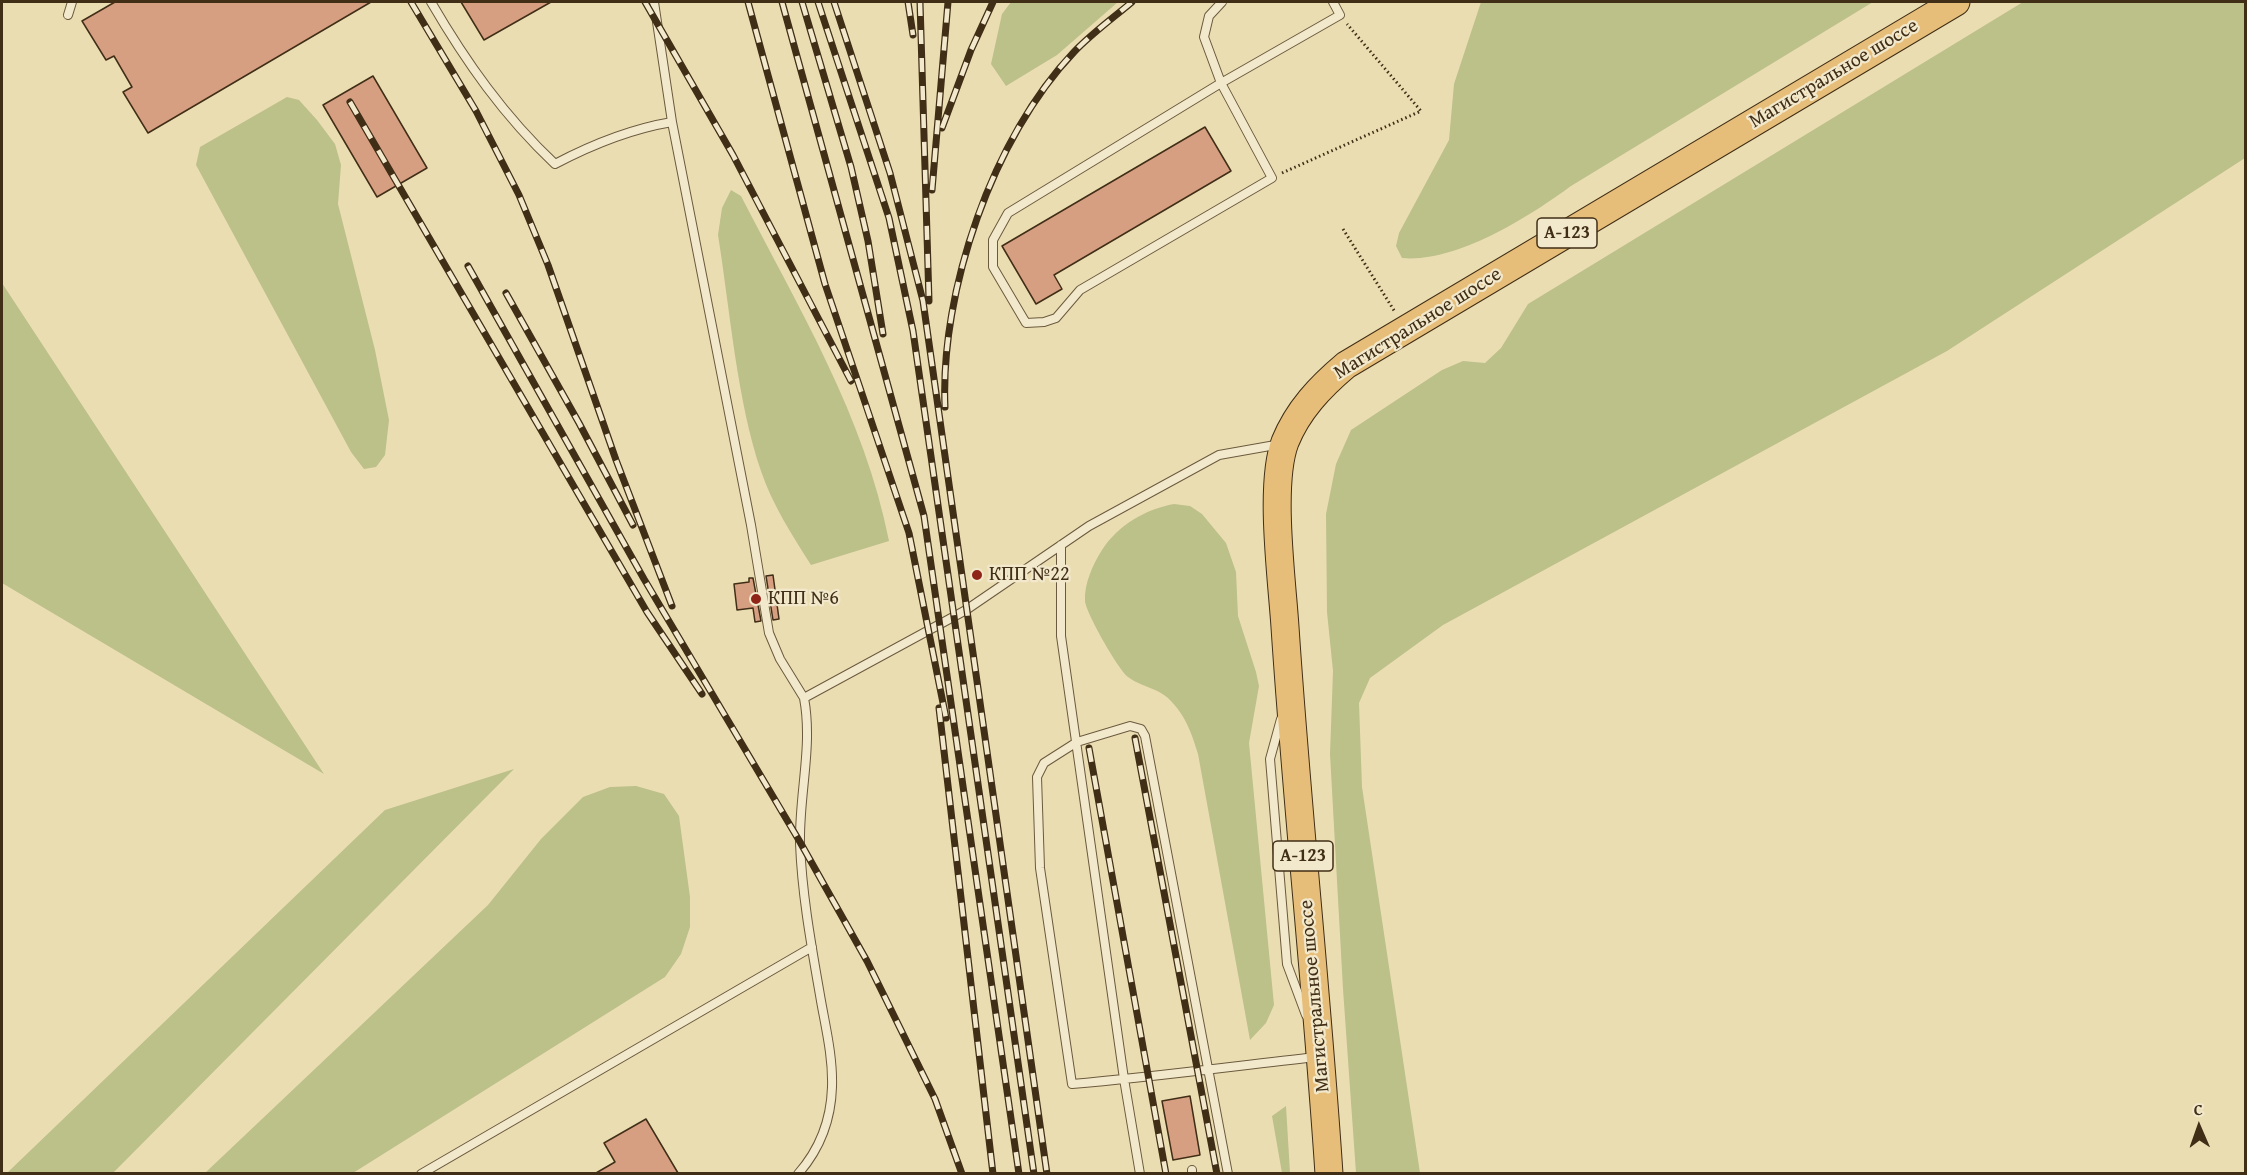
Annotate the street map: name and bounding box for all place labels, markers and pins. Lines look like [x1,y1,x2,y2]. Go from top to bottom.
place label: КПП №22 [989,563,1070,587]
marker: КПП №22 [970,568,984,582]
place label: КПП №6 [768,587,839,611]
marker: КПП №6 [749,592,763,606]

